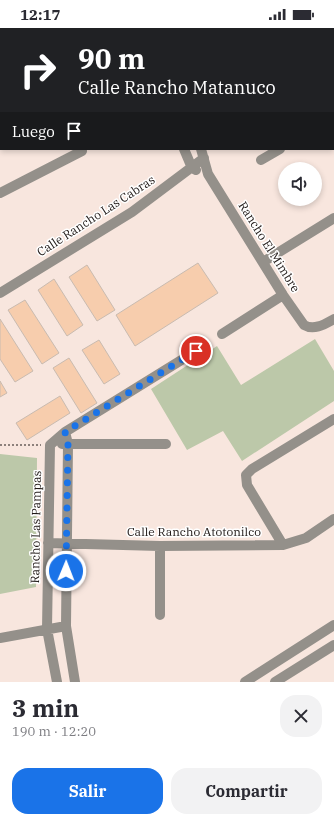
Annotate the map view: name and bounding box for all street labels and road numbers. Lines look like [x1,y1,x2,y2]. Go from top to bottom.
street label: Calle Rancho Las Cabras [34,172,158,259]
street label: Rancho El Mimbre [235,199,303,295]
street label: Rancho Las Pampas [27,470,44,584]
street label: Calle Rancho Atotonilco [127,524,261,539]

